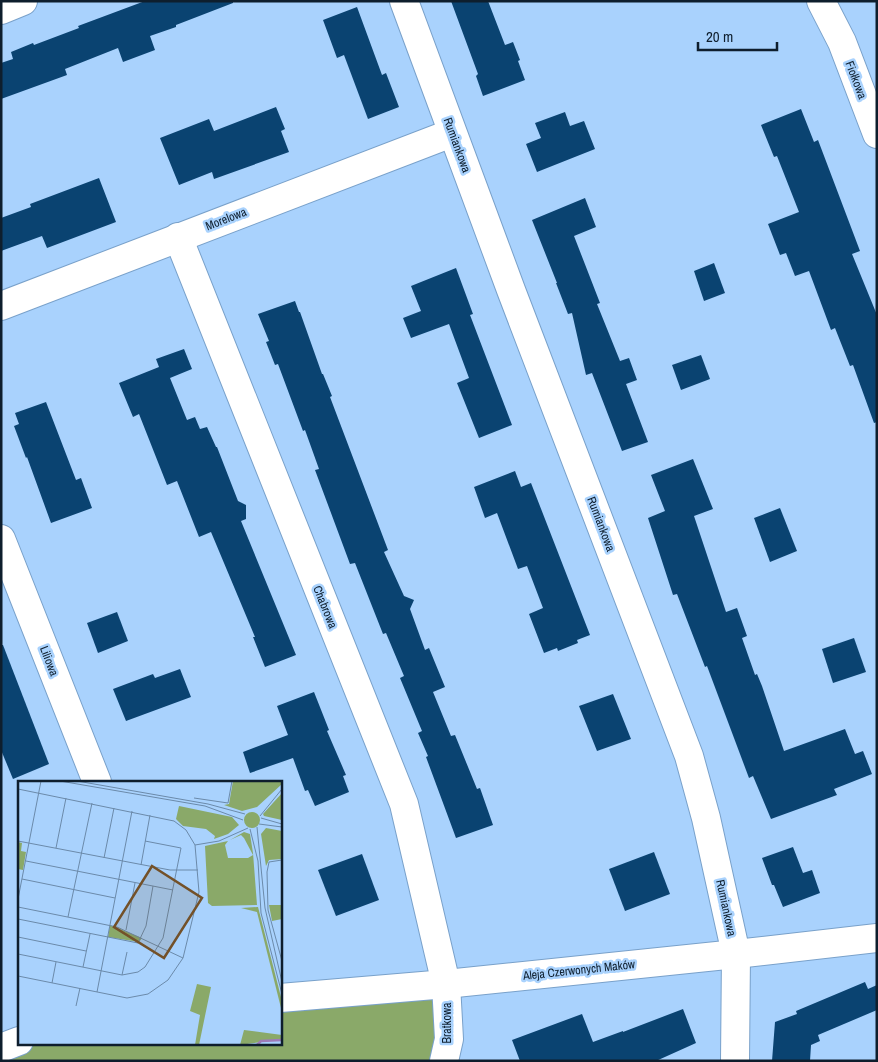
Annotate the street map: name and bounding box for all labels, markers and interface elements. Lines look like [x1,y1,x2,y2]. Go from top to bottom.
scale bar [698,20,777,52]
text: 20 m [706,26,733,47]
street label: Fiołkowa [841,59,871,102]
street label: Rumiankowa [440,115,475,175]
street label: Morelowa [203,204,249,234]
street label: Rumiankowa [583,494,619,554]
street label: Chabrowa [309,583,341,631]
street label: Liliowa [36,644,62,679]
inset map [18,781,281,1044]
street label: Rumiankowa [712,878,740,938]
street label: Aleja Czerwonych Maków [521,956,637,984]
street label: Bratkowa [439,1002,455,1044]

